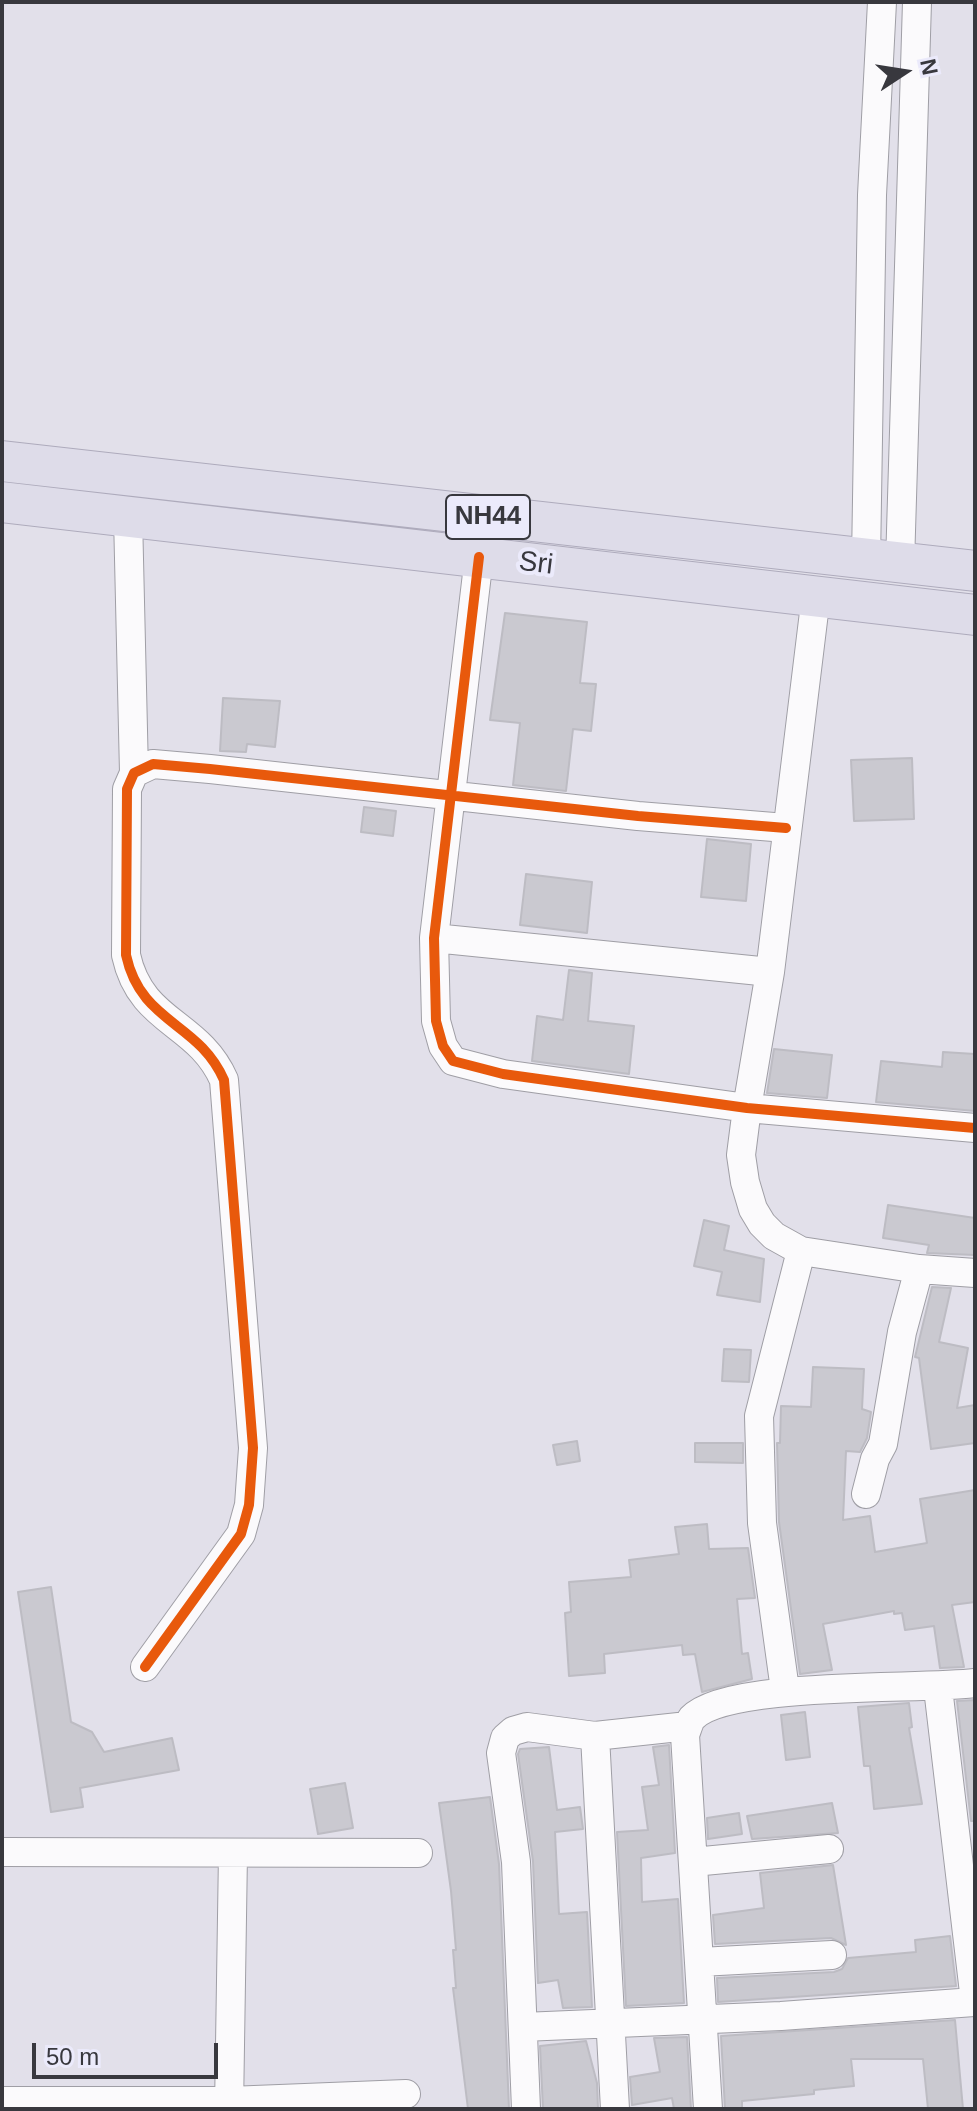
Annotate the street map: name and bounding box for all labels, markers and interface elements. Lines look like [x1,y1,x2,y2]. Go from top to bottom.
north arrow [865,32,945,112]
text: N [915,57,943,77]
road number: NH44 [446,495,530,539]
street label: Sri [517,545,555,583]
scale bar [36,2027,222,2077]
text: 50 m [46,2043,99,2070]

